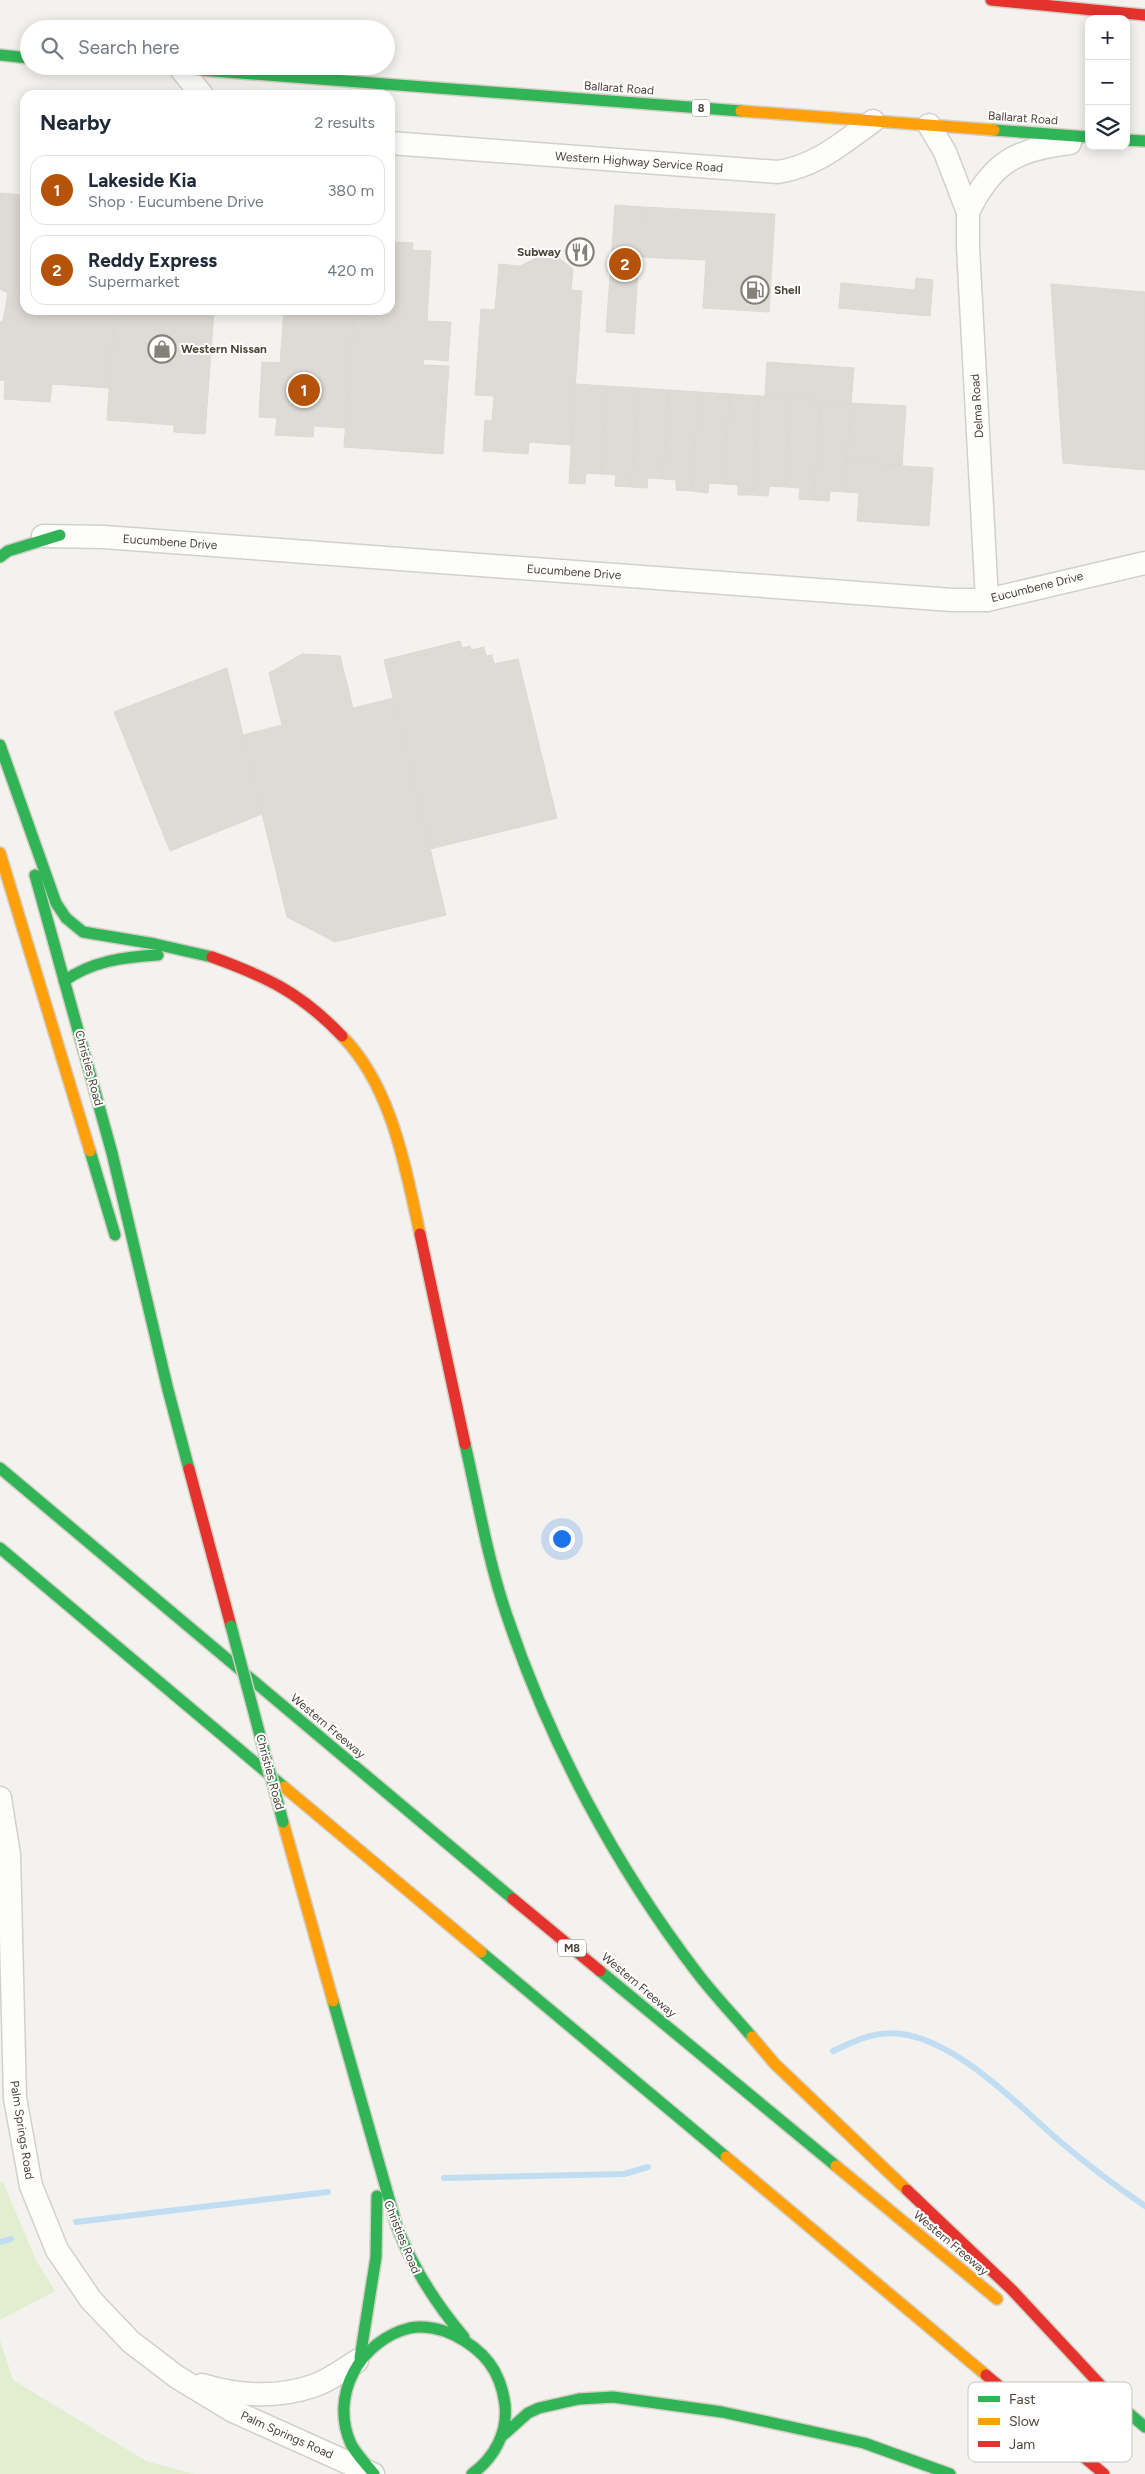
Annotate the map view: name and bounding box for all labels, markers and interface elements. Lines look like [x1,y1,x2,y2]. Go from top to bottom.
map controls [1085,15,1130,150]
button: + [1085,15,1130,60]
search box [20,20,395,75]
icon: search [38,34,66,62]
text: Search here [78,36,180,59]
button: − [1085,60,1130,105]
street label: Ballarat Road [584,79,654,97]
road number: 8 [692,100,710,116]
button: layers [1085,105,1130,150]
street label: Ballarat Road [988,109,1058,127]
text: Nearby [40,110,111,135]
text: 2 results [315,113,375,132]
street label: Western Highway Service Road [554,149,724,175]
text: Lakeside Kia [88,169,197,192]
text: 1 [54,181,60,200]
text: 380 m [328,181,374,200]
text: Shop · Eucumbene Drive [88,192,264,211]
restaurant icon: Subway [565,237,595,267]
place label: Subway [517,245,561,259]
pin: 2 [609,245,641,283]
text: Reddy Express [88,249,217,272]
text: 2 [52,261,62,280]
text: 420 m [327,261,374,280]
text: Supermarket [88,272,180,291]
fuel station icon: Shell [740,275,770,305]
place label: Shell [774,283,801,297]
shop icon: Western Nissan [147,334,177,364]
place label: Western Nissan [181,342,267,356]
pin: 1 [288,371,320,409]
street label: Delma Road [968,373,986,439]
street label: Eucumbene Drive [122,532,218,552]
street label: Eucumbene Drive [526,562,622,582]
street label: Eucumbene Drive [989,569,1085,605]
street label: Christies Road [72,1029,106,1107]
your location [549,1526,575,1552]
street label: Western Freeway [288,1691,369,1762]
street label: Christies Road [253,1733,287,1811]
road number: M8 [558,1940,586,1956]
street label: Western Freeway [599,1950,680,2021]
street label: Palm Springs Road [7,2080,37,2180]
street label: Christies Road [381,2198,423,2276]
street label: Western Freeway [911,2208,992,2279]
legend [968,2382,1132,2462]
text: Fast [1009,2391,1035,2408]
street label: Palm Springs Road [238,2408,336,2462]
text: Slow [1009,2413,1040,2430]
text: Jam [1009,2436,1035,2453]

